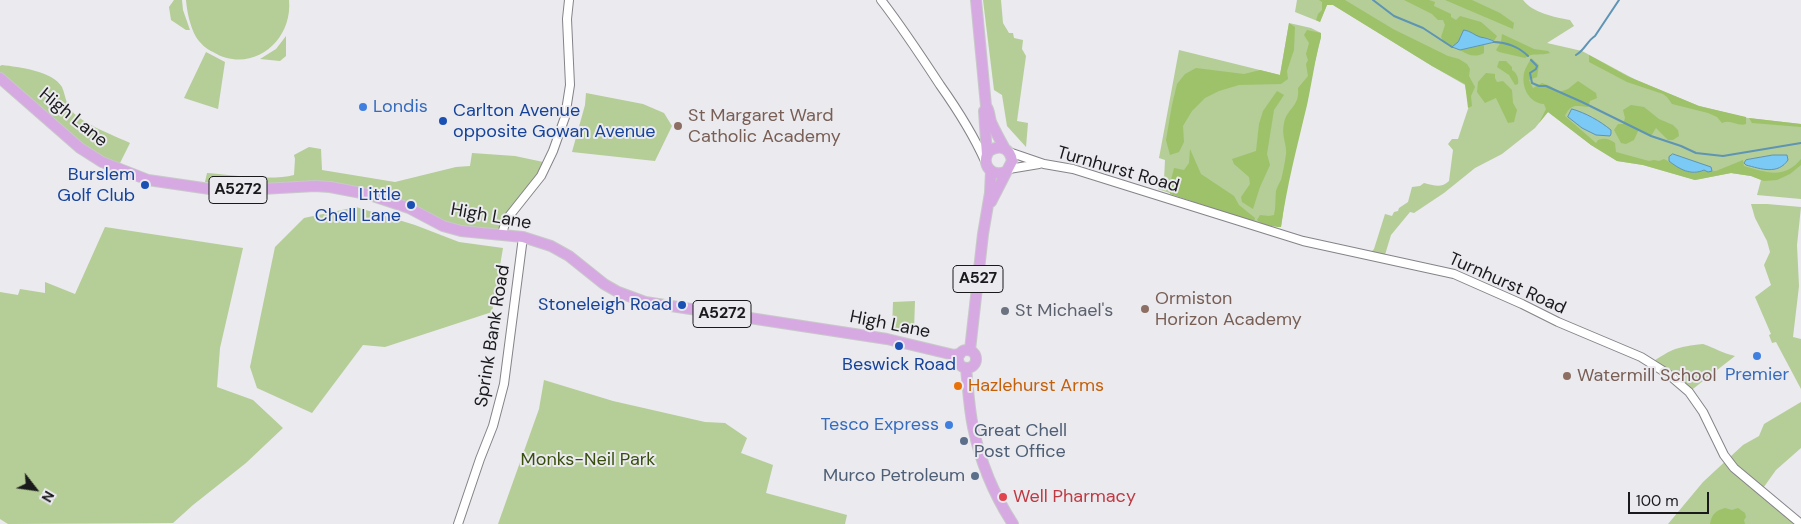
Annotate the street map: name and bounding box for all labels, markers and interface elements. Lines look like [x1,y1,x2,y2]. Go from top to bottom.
street label: High Lane [34,84,112,152]
place label: Londis [373,96,428,118]
place label: Carlton Avenue opposite Gowan Avenue [453,100,656,142]
marker: Londis [357,101,369,113]
place label: St Margaret Ward Catholic Academy [688,105,841,148]
marker: Carlton Avenue opposite Gowan Avenue [437,115,449,127]
marker: St Margaret Ward Catholic Academy [672,120,684,132]
street label: Turnhurst Road [1054,142,1182,198]
place label: Burslem Golf Club [57,164,135,206]
road number: A5272 [209,176,267,204]
marker: Burslem Golf Club [139,179,151,191]
place label: Little Chell Lane [315,184,401,226]
marker: Little Chell Lane [405,199,417,211]
street label: High Lane [449,199,533,235]
street label: Turnhurst Road [1445,248,1569,320]
street label: Sprink Bank Road [471,263,515,409]
road number: A527 [953,266,1003,292]
place label: Ormiston Horizon Academy [1155,288,1302,330]
place label: Stoneleigh Road [538,294,672,316]
marker: Stoneleigh Road [676,299,688,311]
road number: A5272 [693,300,751,328]
place label: St Michael's [1015,300,1113,322]
marker: Ormiston Horizon Academy [1139,303,1151,315]
marker: St Michael's [999,305,1011,317]
street label: High Lane [848,307,932,343]
marker: Beswick Road [893,340,905,352]
marker: Premier [1751,350,1763,362]
place label: Beswick Road [842,354,956,376]
place label: Premier [1725,364,1789,386]
place label: Watermill School [1577,365,1716,387]
marker: Watermill School [1561,370,1573,382]
place label: Hazlehurst Arms [968,375,1104,397]
marker: Hazlehurst Arms [952,380,964,392]
place label: Tesco Express [821,414,939,436]
marker: Tesco Express [943,419,955,431]
place label: Great Chell Post Office [974,420,1067,462]
marker: Great Chell Post Office [958,435,970,447]
park label: Monks-Neil Park [521,449,655,471]
north arrow [10,464,60,514]
place label: Murco Petroleum [823,465,965,487]
marker: Murco Petroleum [969,470,981,482]
scale bar [1631,482,1712,514]
place label: Well Pharmacy [1013,486,1136,508]
text: N [38,488,58,505]
marker: Well Pharmacy [997,491,1009,503]
text: 100 m [1636,491,1679,511]

